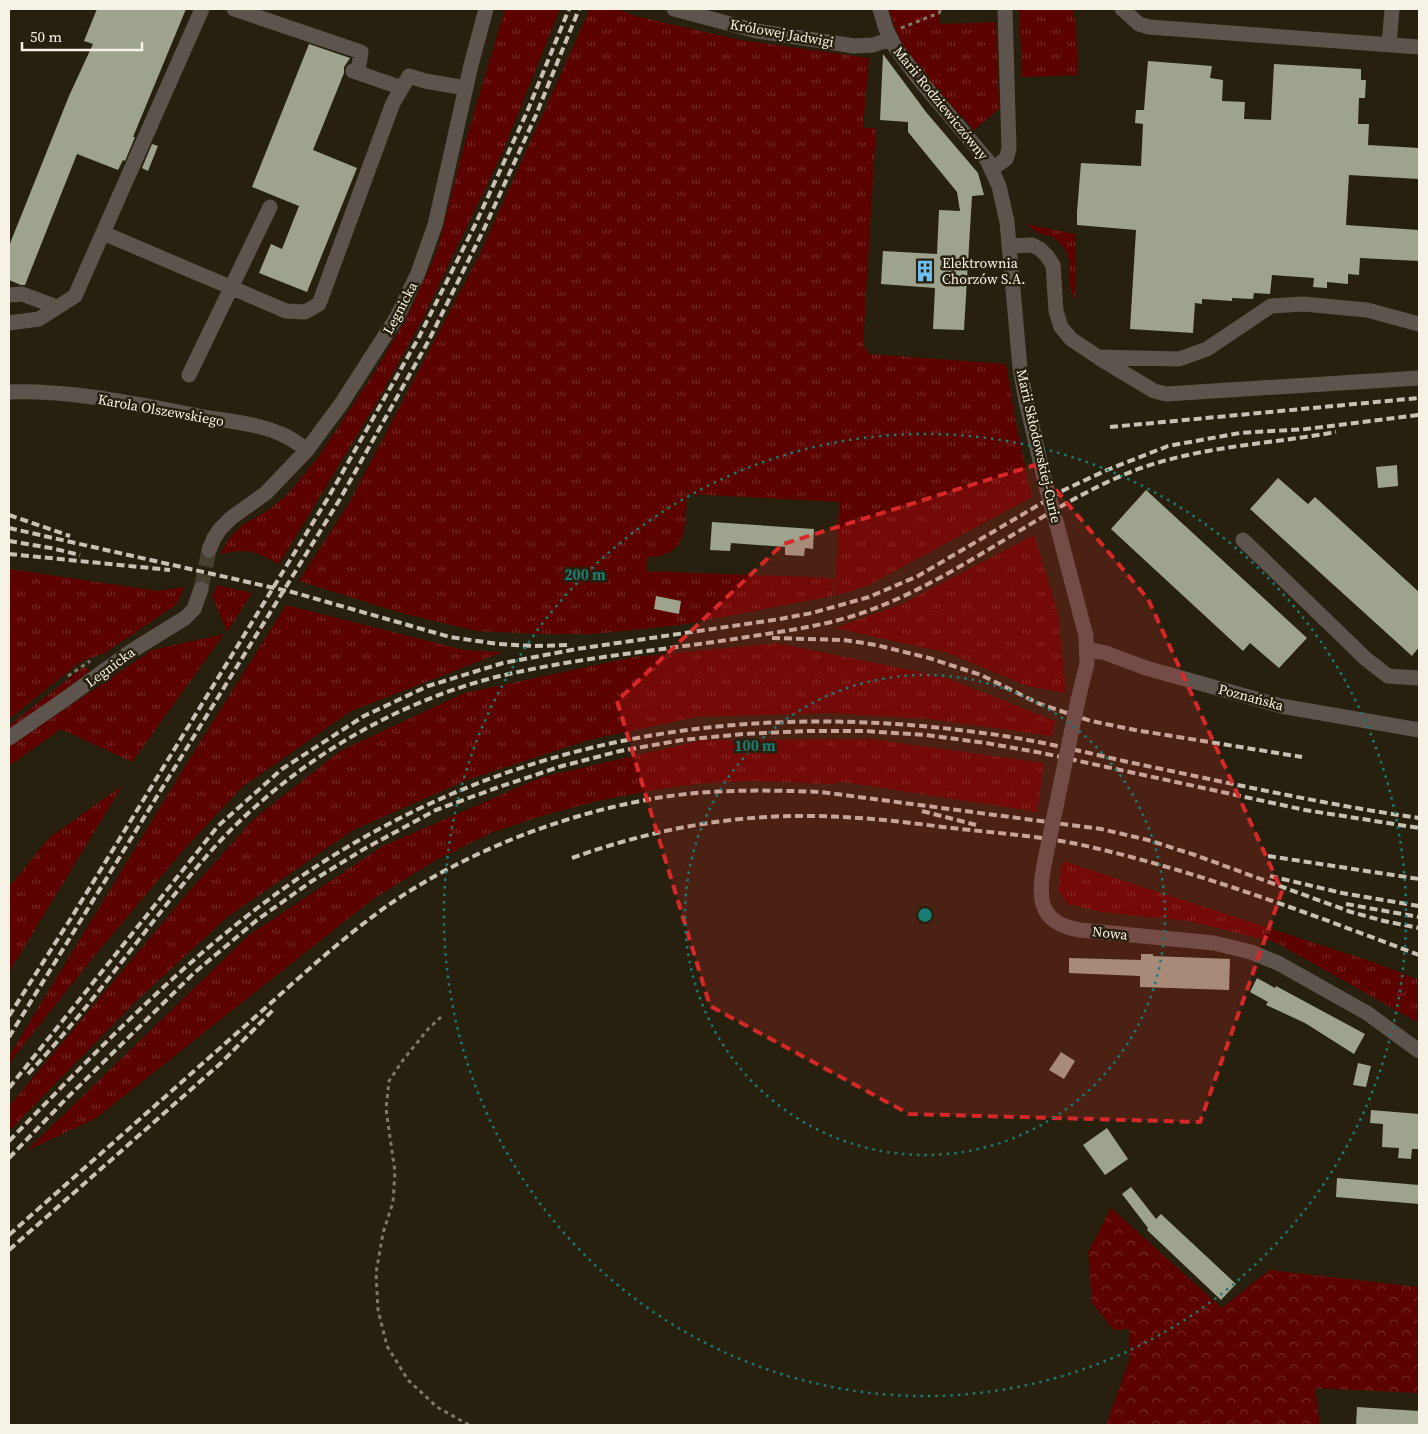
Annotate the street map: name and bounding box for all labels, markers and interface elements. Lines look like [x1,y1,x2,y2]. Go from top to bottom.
street label: Królowej Jadwigi [728,14,836,52]
scale bar [22,20,142,52]
text: 50 m [30,26,62,47]
street label: Marii Rodziewiczówny [889,42,994,165]
place label: Elektrownia Chorzów S.A. [942,253,1025,289]
building icon: Elektrownia Chorzów S.A. [912,258,938,284]
street label: Legnicka [378,277,423,338]
street label: Marii Skłodowskiej-Curie [1012,367,1066,525]
street label: Karola Olszewskiego [96,389,226,431]
text: 200 m [564,564,606,585]
street label: Legnicka [81,642,140,692]
street label: Poznańska [1216,679,1287,716]
text: 100 m [734,735,776,756]
centre of rings [916,906,934,924]
street label: Nowa [1091,921,1130,945]

